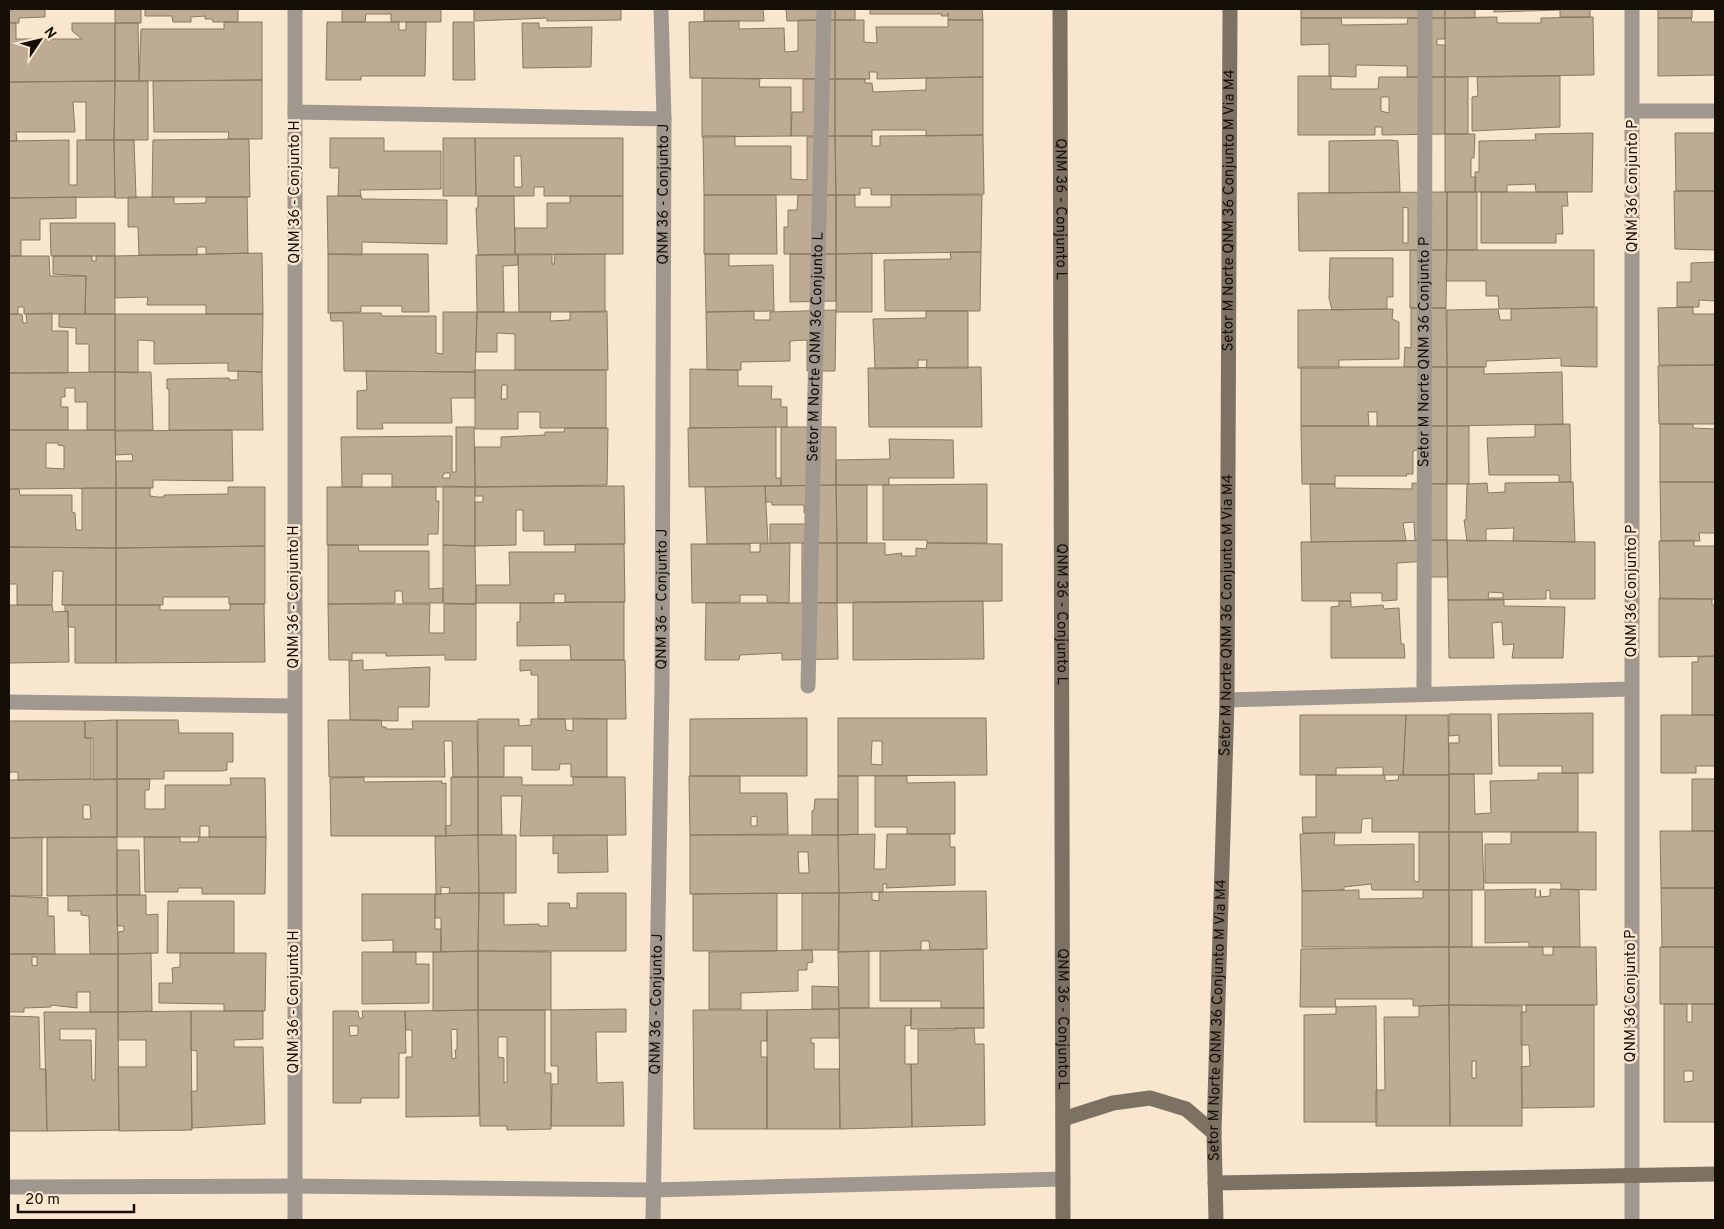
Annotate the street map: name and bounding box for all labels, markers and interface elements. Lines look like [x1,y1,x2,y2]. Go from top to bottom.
north arrow [15,15,65,65]
text: N [40,24,59,42]
street label: Setor M Norte QNM 36 Conjunto M Via M4 [1219,69,1239,351]
street label: QNM 36 - Conjunto H [286,120,305,264]
street label: QNM 36 Conjunto P [1624,120,1643,252]
street label: QNM 36 - Conjunto J [654,123,673,265]
street label: QNM 36 - Conjunto L [1051,138,1070,280]
street label: Setor M Norte QNM 36 Conjunto L [804,232,828,462]
street label: Setor M Norte QNM 36 Conjunto P [1415,237,1434,467]
street label: Setor M Norte QNM 36 Conjunto M Via M4 [1216,474,1237,757]
street label: QNM 36 - Conjunto H [285,525,304,669]
street label: QNM 36 Conjunto P [1623,525,1642,657]
street label: QNM 36 - Conjunto J [653,528,672,670]
street label: QNM 36 - Conjunto L [1052,543,1071,685]
street label: Setor M Norte QNM 36 Conjunto M Via M4 [1204,879,1231,1161]
street label: QNM 36 - Conjunto H [285,930,304,1074]
street label: QNM 36 Conjunto P [1622,930,1641,1062]
street label: QNM 36 - Conjunto J [646,933,667,1075]
street label: QNM 36 - Conjunto L [1053,948,1072,1090]
scale bar [18,1182,134,1214]
text: 20 m [25,1191,60,1210]

